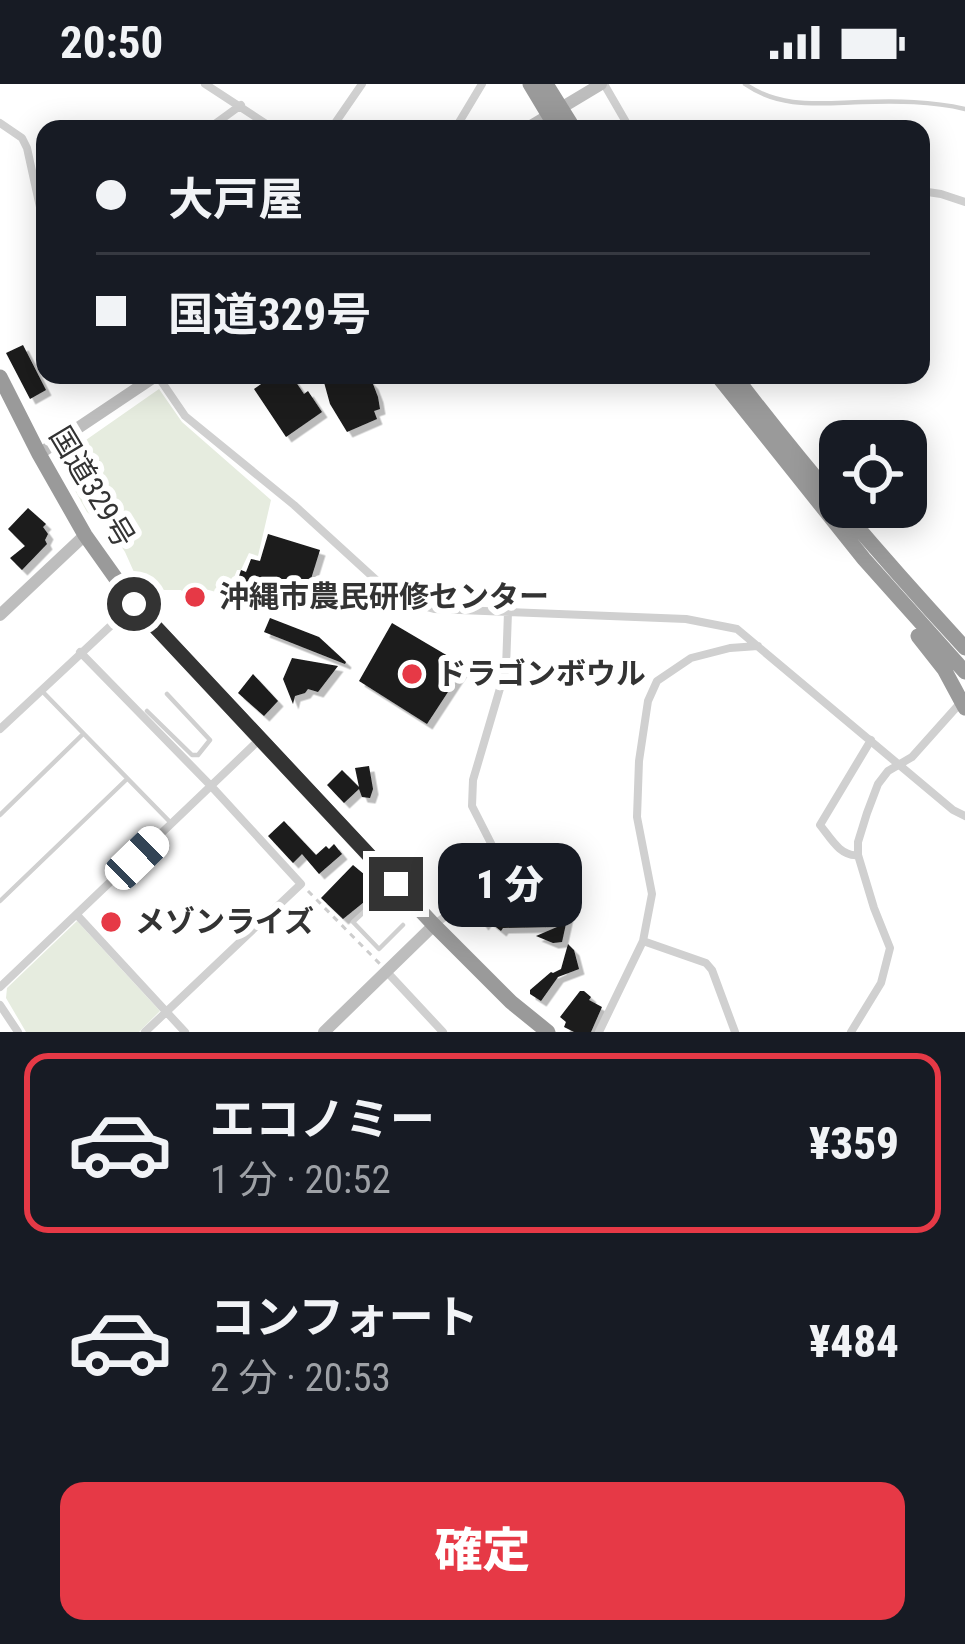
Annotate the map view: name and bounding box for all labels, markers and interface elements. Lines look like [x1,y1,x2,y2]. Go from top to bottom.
text: 20:50 [60,16,163,69]
text: 大戸屋 [168,173,303,226]
text: 国道329号 [168,288,371,341]
street label: 国道329号 [43,420,142,553]
map controls [819,420,927,528]
button: locate [819,420,927,528]
route start [107,577,161,631]
place label: 沖縄市農民研修センター [219,579,549,614]
marker: 沖縄市農民研修センター [182,584,208,610]
place label: ドラゴンボウル [436,656,646,691]
marker: ドラゴンボウル [399,661,425,687]
car [99,820,175,896]
callout: 1 分 [438,842,582,926]
route end [369,857,423,911]
text: 1 分 [476,862,544,908]
place label: メゾンライズ [135,904,314,939]
marker: メゾンライズ [98,909,124,935]
icon: car [66,1089,174,1197]
text: エコノミー [210,1093,435,1146]
text: ¥359 [809,1117,899,1170]
text: 1 分 · 20:52 [210,1157,391,1203]
icon: car [66,1287,174,1395]
text: コンフォート [210,1291,479,1344]
text: ¥484 [809,1315,899,1368]
text: 2 分 · 20:53 [210,1355,391,1401]
button: 確定 [60,1482,905,1620]

